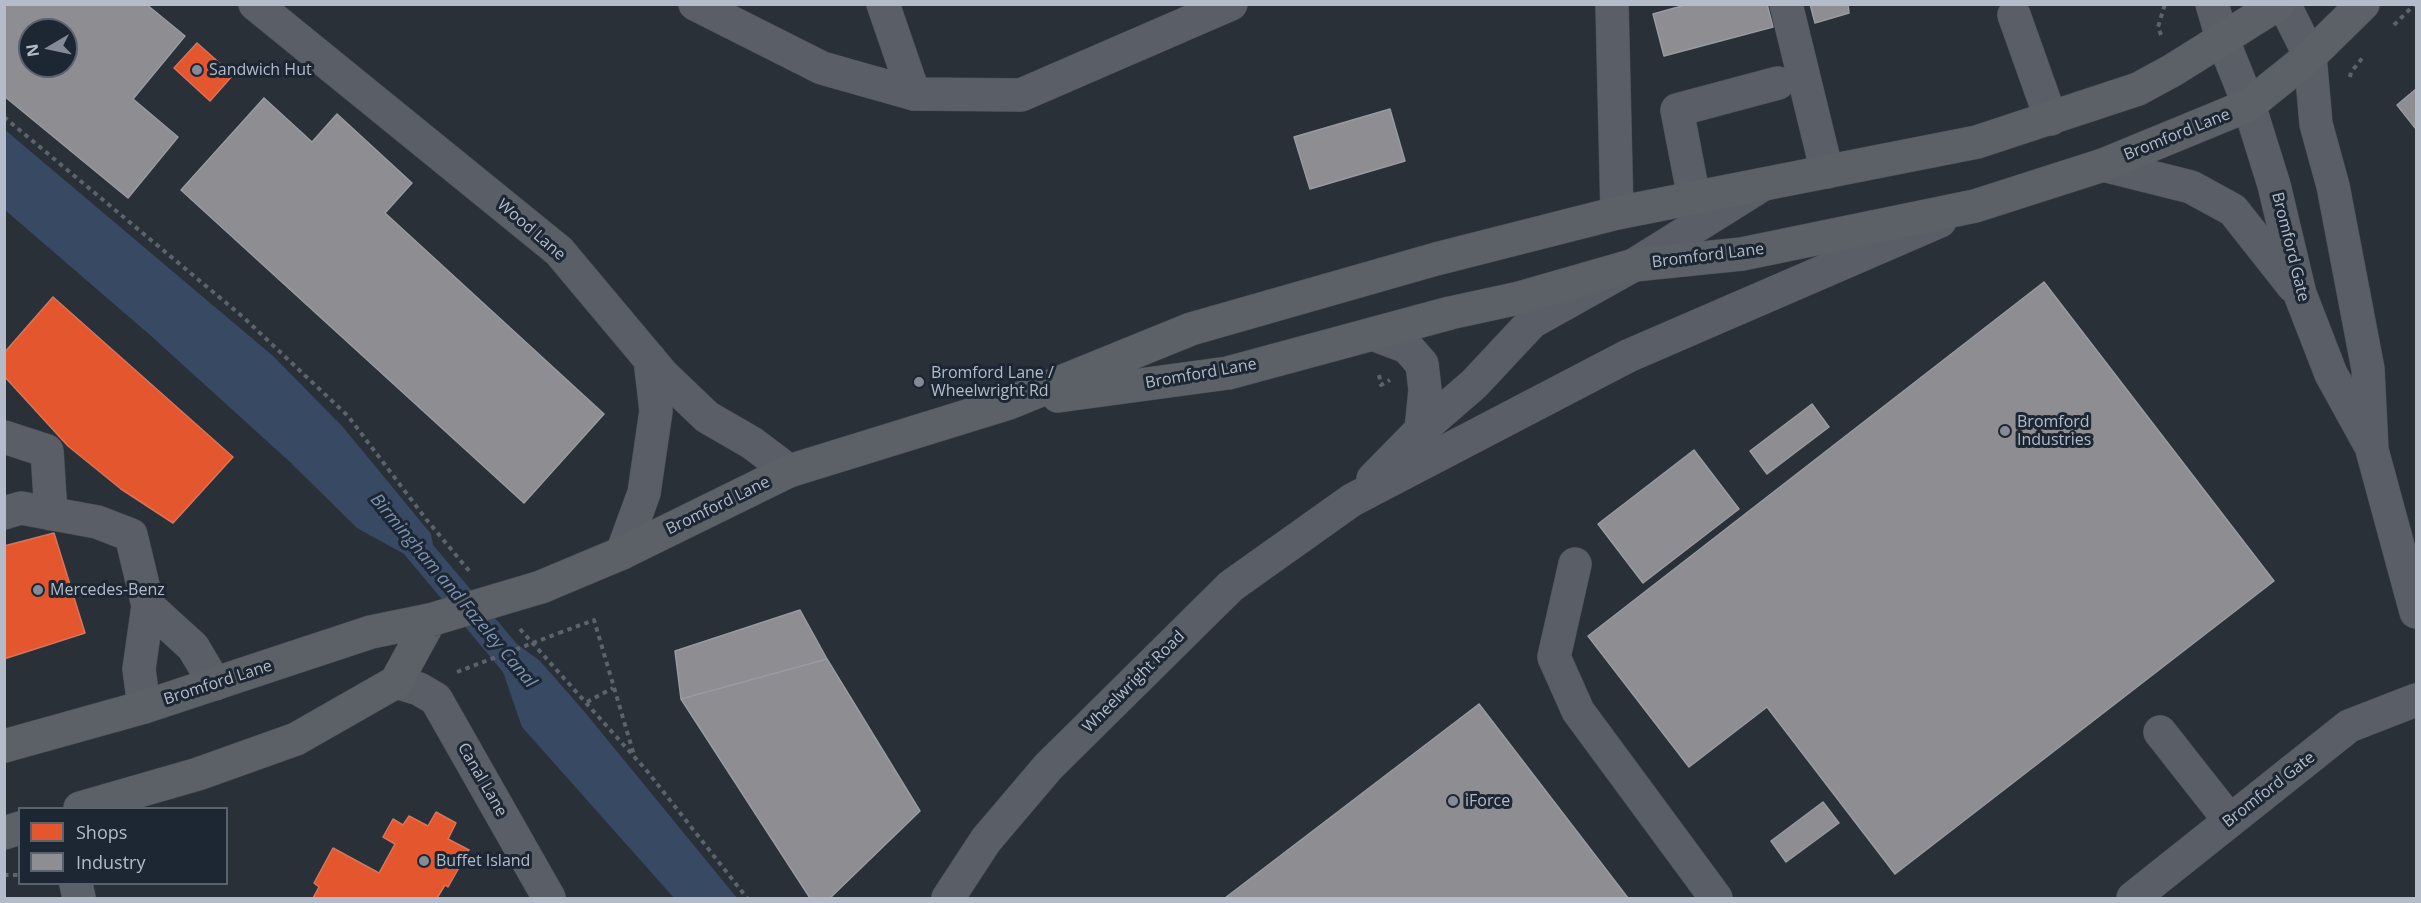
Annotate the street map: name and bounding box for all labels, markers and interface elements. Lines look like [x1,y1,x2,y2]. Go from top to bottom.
north arrow [18,18,78,78]
text: N [20,42,44,59]
place label: Sandwich Hut [209,60,312,80]
marker: Sandwich Hut [190,63,204,77]
street label: Bromford Lane [2121,105,2233,165]
street label: Bromford Gate [2267,190,2313,304]
street label: Wood Lane [493,195,569,265]
street label: Bromford Lane [1651,240,1765,272]
street label: Bromford Lane [1144,355,1258,393]
place label: Bromford Lane / Wheelwright Rd [931,363,1054,401]
marker: Bromford Lane / Wheelwright Rd [912,375,926,389]
place label: Bromford Industries [2017,412,2091,450]
marker: Bromford Industries [1998,424,2012,438]
street label: Bromford Lane [663,473,773,539]
water label: Birmingham and Fazeley Canal [365,489,541,693]
place label: Mercedes-Benz [50,580,165,600]
marker: Mercedes-Benz [31,583,45,597]
street label: Wheelwright Road [1079,627,1189,737]
street label: Bromford Lane [161,656,275,710]
street label: Canal Lane [453,740,511,820]
street label: Bromford Gate [2219,748,2319,832]
place label: iForce [1465,791,1510,811]
marker: iForce [1446,794,1460,808]
legend [18,807,228,885]
text: Shops [76,820,127,844]
text: Industry [76,850,146,874]
place label: Buffet Island [436,851,530,871]
marker: Buffet Island [417,854,431,868]

